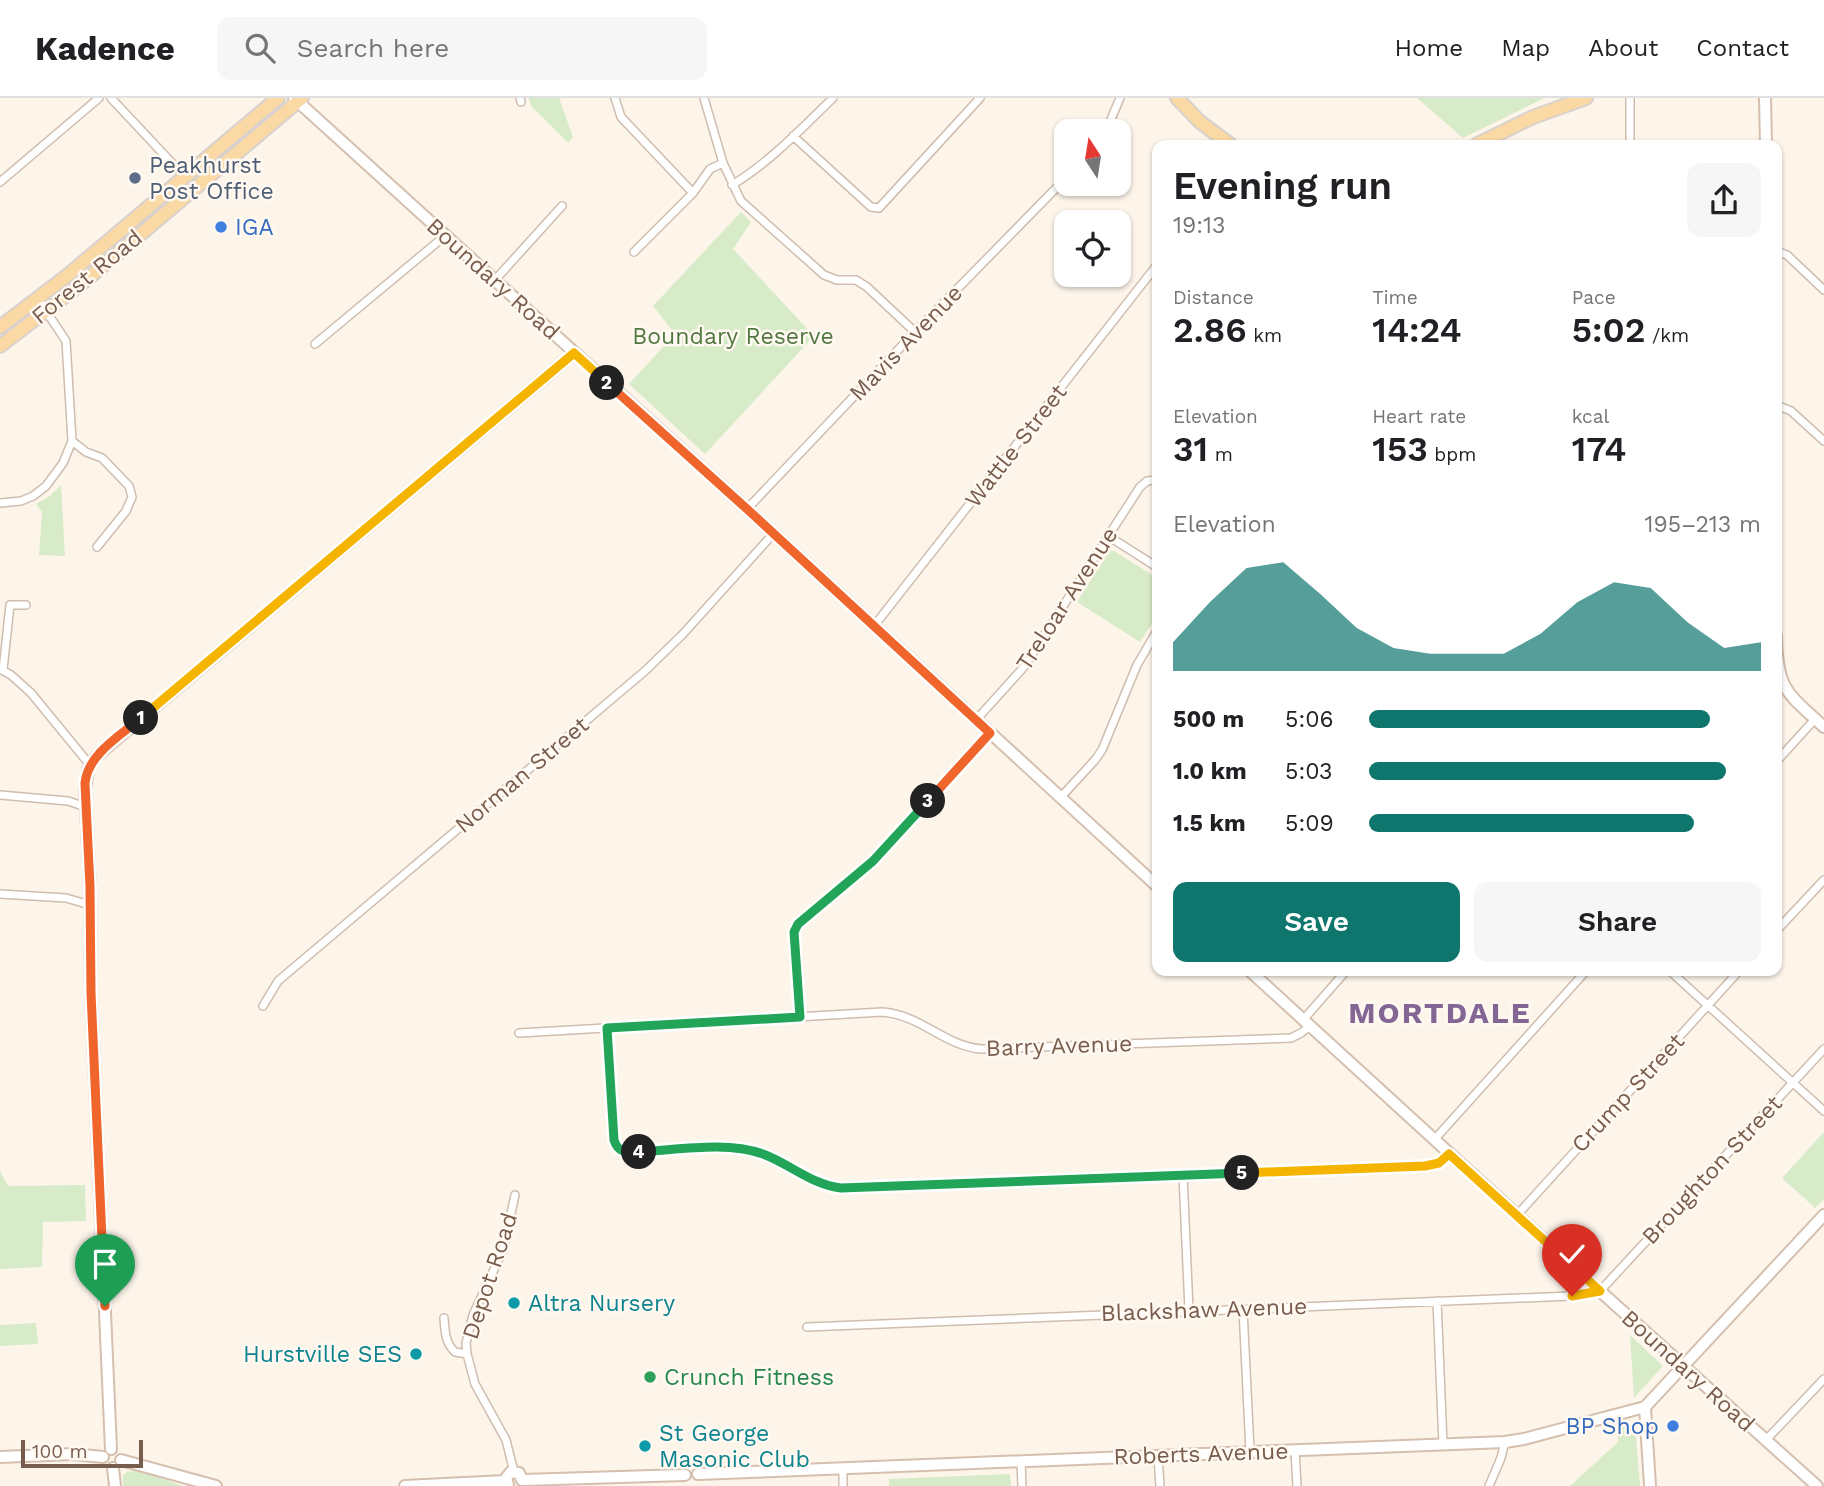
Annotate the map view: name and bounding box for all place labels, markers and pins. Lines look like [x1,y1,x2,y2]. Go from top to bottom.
place label: Peakhurst Post Office [149,152,274,205]
marker: Peakhurst Post Office [127,170,143,186]
place label: IGA [235,214,274,241]
marker: IGA [213,219,229,235]
pin: 2 [590,366,624,400]
pin: 1 [124,700,158,736]
pin: 3 [911,784,946,818]
pin: 4 [622,1134,656,1170]
pin: 5 [1224,1156,1260,1190]
pin [1542,1224,1602,1296]
pin [75,1234,135,1306]
place label: Altra Nursery [528,1290,675,1317]
marker: Altra Nursery [506,1295,522,1311]
place label: Hurstville SES [243,1341,402,1368]
marker: Hurstville SES [408,1346,424,1362]
place label: Crunch Fitness [664,1364,834,1391]
marker: Crunch Fitness [642,1369,658,1385]
place label: BP Shop [1565,1413,1659,1440]
marker: BP Shop [1665,1418,1681,1434]
place label: St George Masonic Club [659,1420,810,1473]
marker: St George Masonic Club [637,1438,653,1454]

